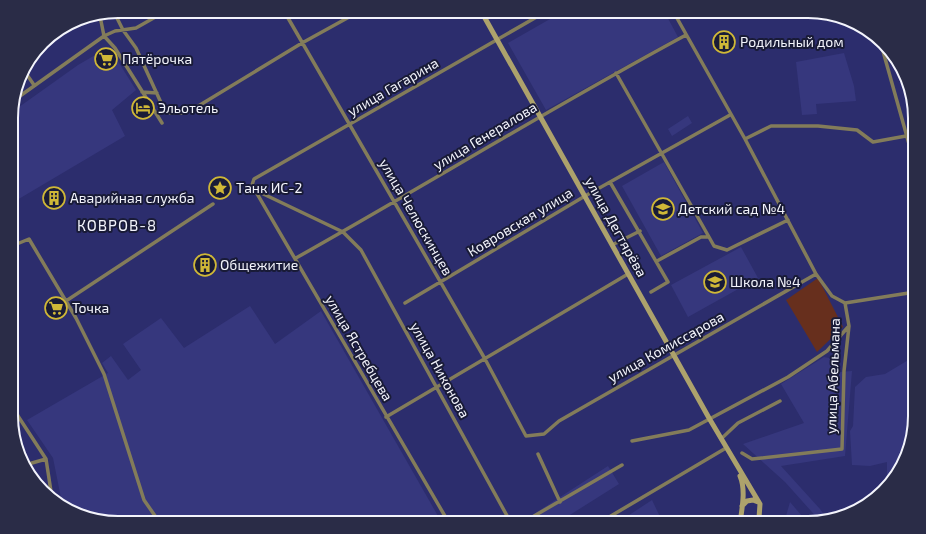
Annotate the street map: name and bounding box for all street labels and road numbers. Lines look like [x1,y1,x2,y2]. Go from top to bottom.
street label: улица Гагарина [344,54,441,119]
street label: улица Генералова [430,98,540,173]
street label: улица Челюскинцев [376,155,457,278]
street label: улица Дегтярёва [582,174,651,280]
street label: Ковровская улица [464,183,576,260]
street label: улица Ястребцева [322,292,397,404]
street label: улица Комиссарова [605,308,727,386]
street label: улица Абельмана [822,318,843,434]
street label: улица Никонова [407,319,474,421]

